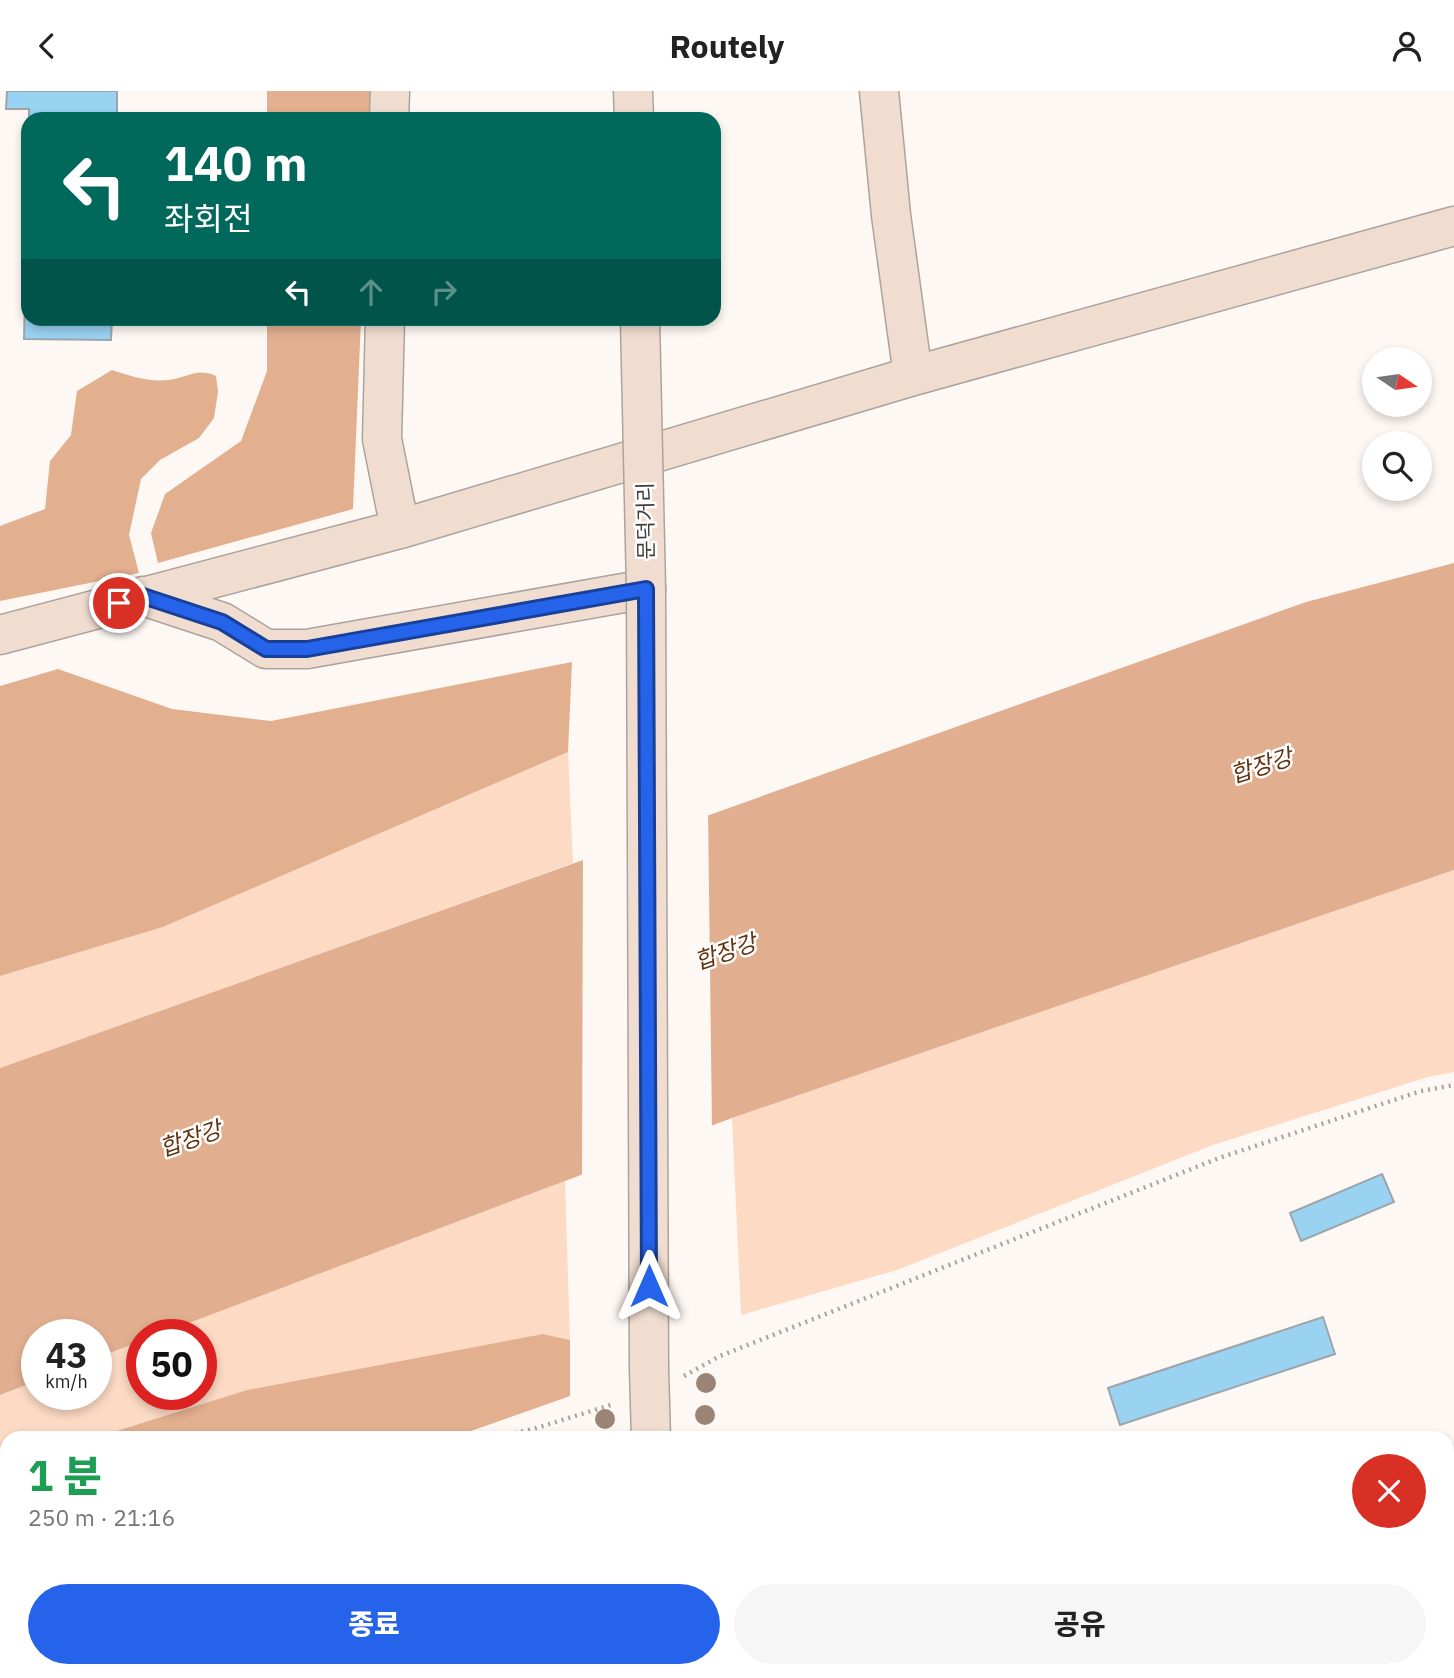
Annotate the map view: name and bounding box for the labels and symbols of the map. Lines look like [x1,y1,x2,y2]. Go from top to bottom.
north arrow [1362,347,1432,417]
street label: 문덕거리 [630,482,660,560]
pin [89,573,149,633]
water label: 합장강 [1226,740,1299,789]
water label: 합장강 [690,926,763,976]
water label: 합장강 [155,1113,228,1163]
position arrow [612,1249,686,1323]
speed limit sign: 50 [126,1319,217,1410]

